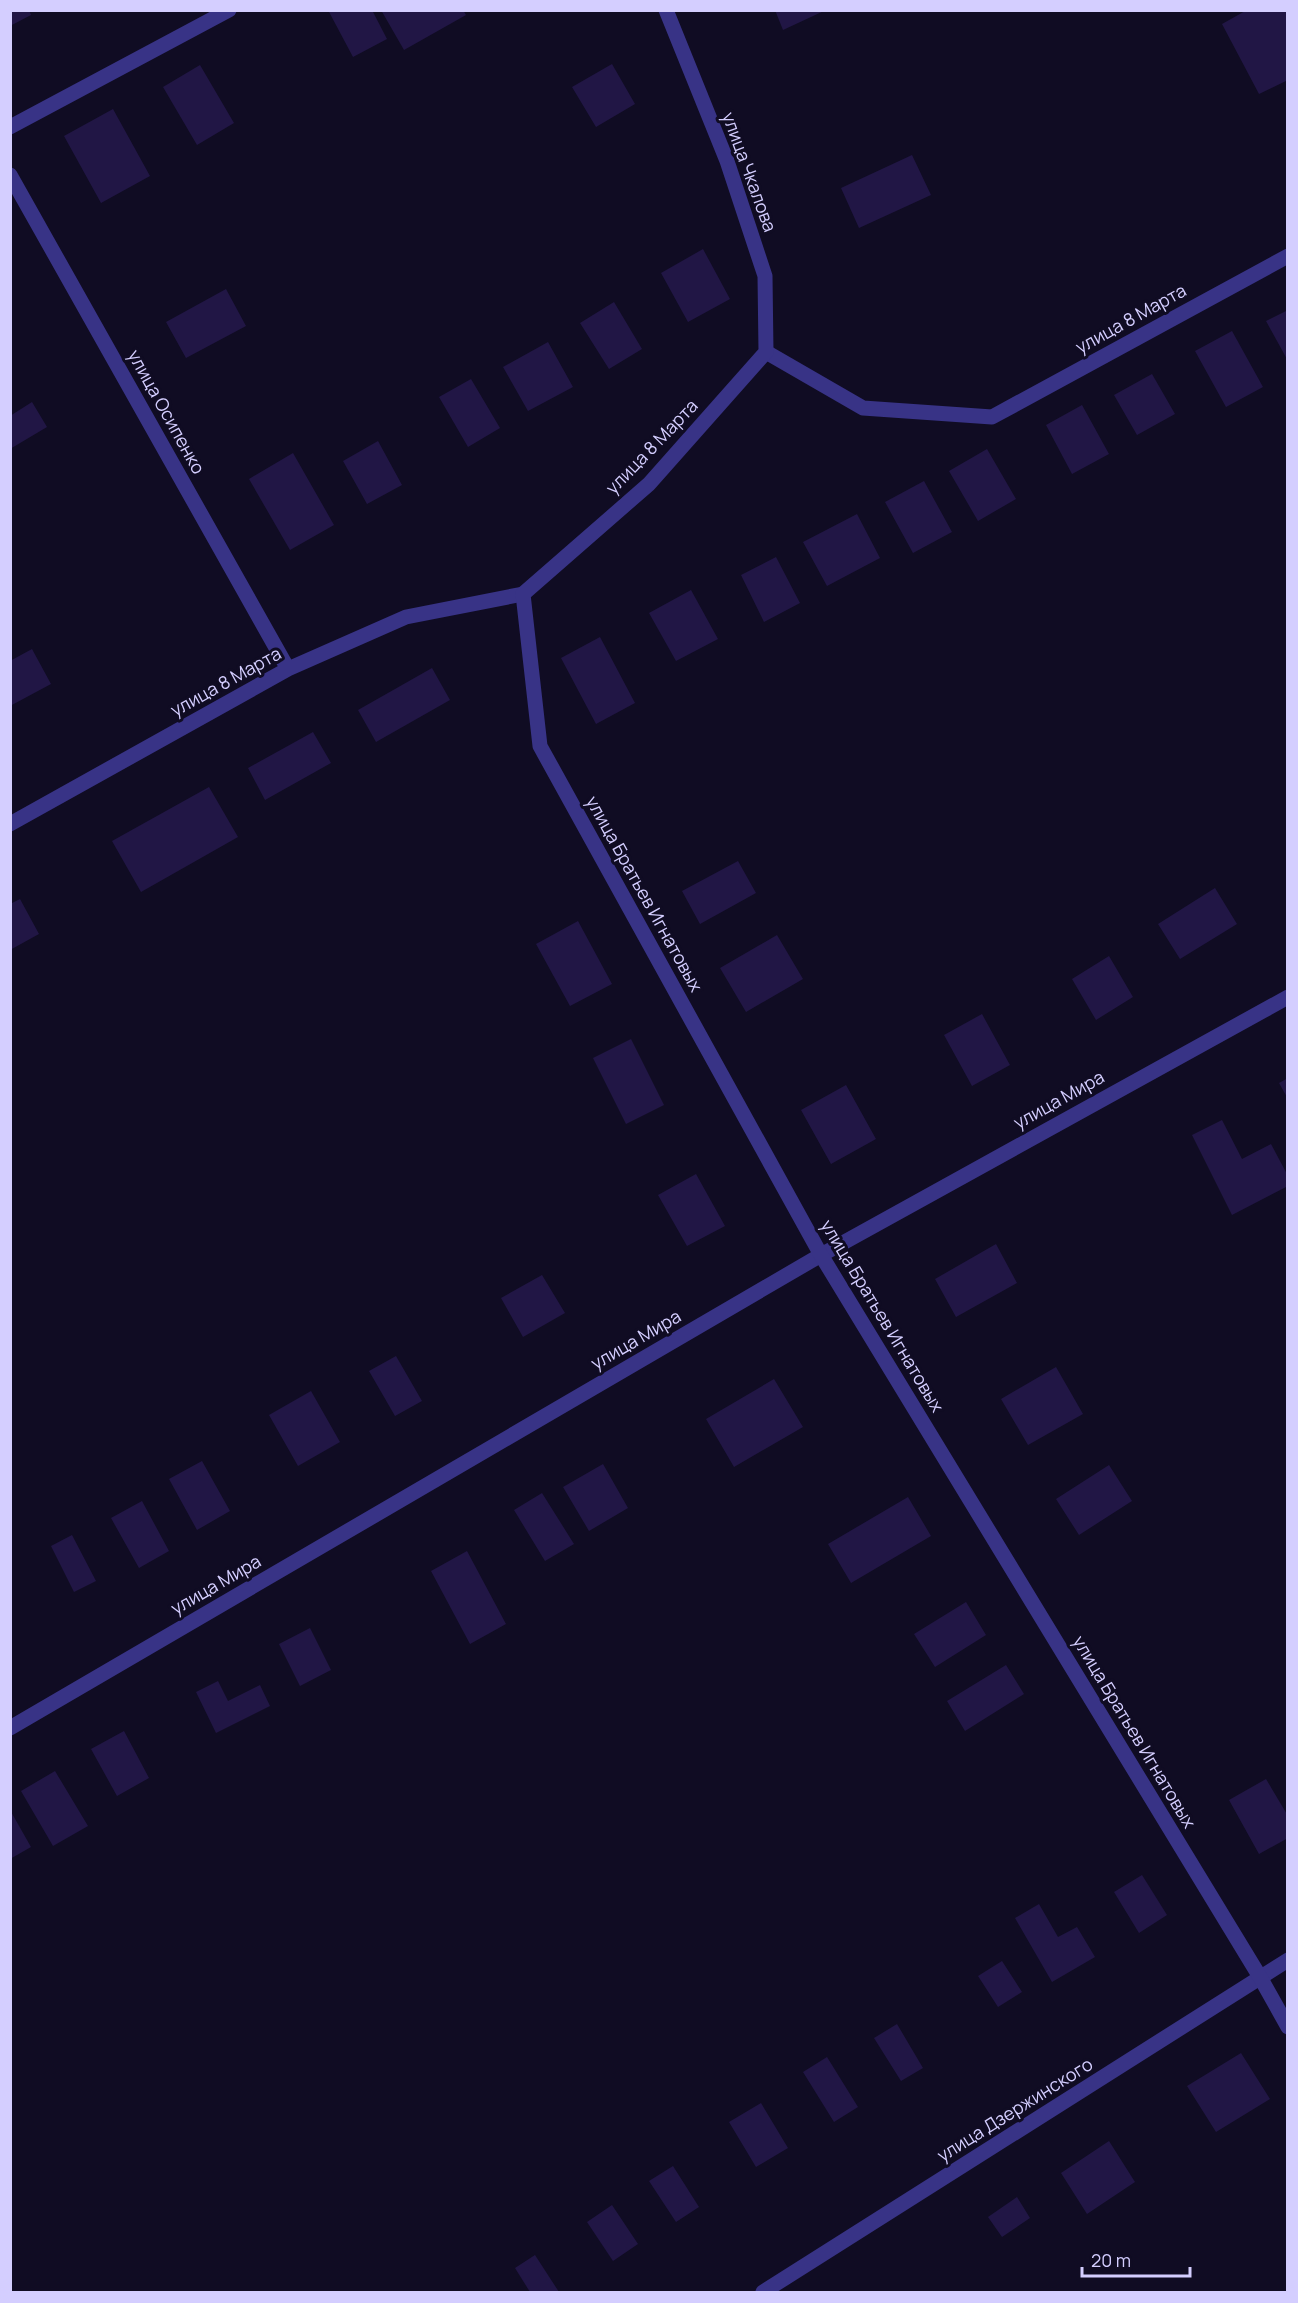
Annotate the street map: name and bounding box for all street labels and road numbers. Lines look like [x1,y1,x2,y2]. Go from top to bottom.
street label: улица Чкалова [717,109,783,235]
street label: улица 8 Марта [1071,278,1190,358]
street label: улица Осипенко [123,345,211,478]
street label: улица 8 Марта [600,394,703,499]
street label: улица 8 Марта [166,641,285,721]
street label: улица Братьев Игнатовых [581,791,709,996]
street label: улица Мира [1009,1064,1108,1134]
street label: улица Братьев Игнатовых [816,1215,950,1417]
street label: улица Мира [586,1304,685,1375]
street label: улица Мира [166,1549,265,1620]
street label: улица Братьев Игнатовых [1068,1631,1202,1833]
street label: улица Дзержинского [932,2051,1097,2167]

